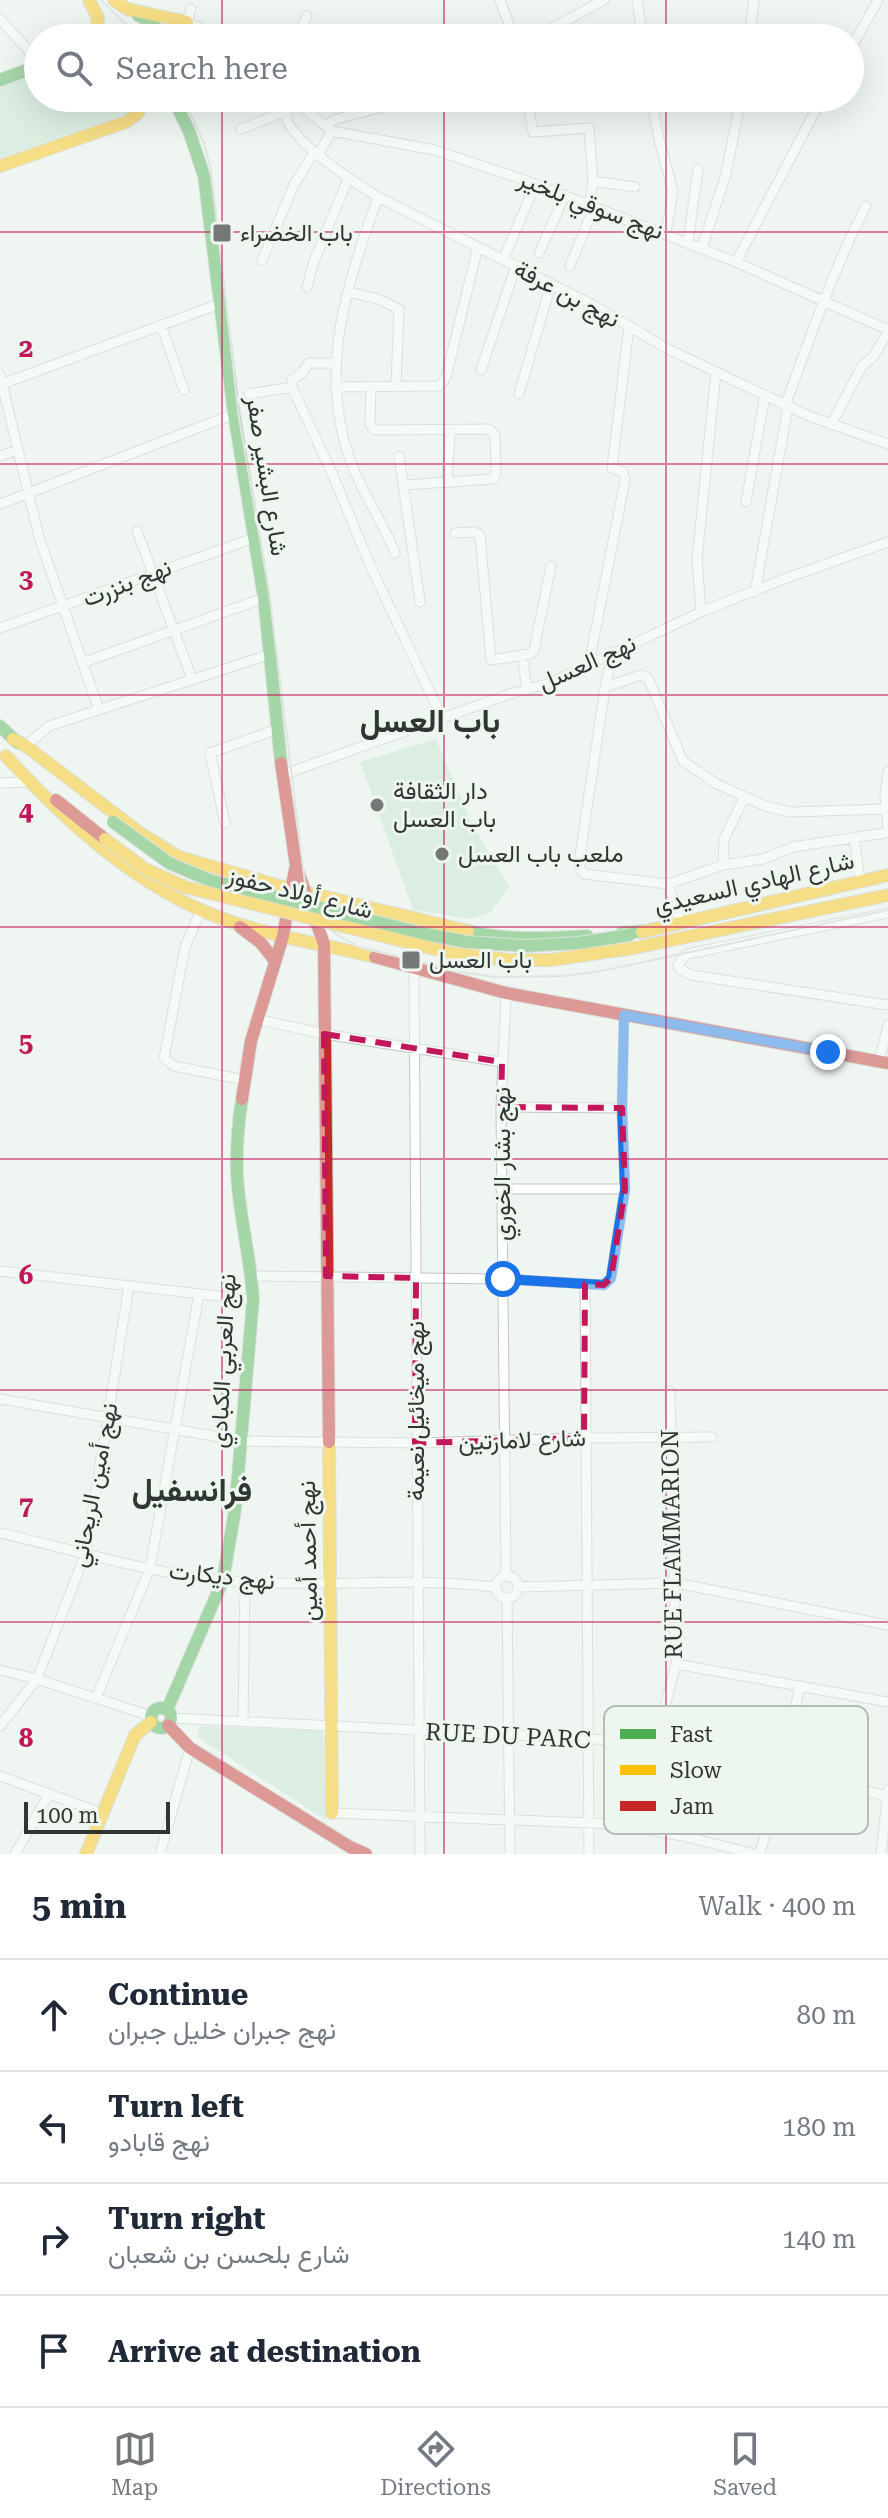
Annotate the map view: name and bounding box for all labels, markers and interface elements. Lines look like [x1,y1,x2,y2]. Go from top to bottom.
search box [24,24,864,112]
icon: search [52,46,96,90]
text: Search here [116,51,288,86]
street label: نهج سوقي بلخير [512,164,668,250]
place label: باب الخضراء [240,219,353,248]
marker: باب الخضراء [211,222,233,244]
street label: نهج بن عرفة [508,255,625,336]
text: 2 [19,333,33,363]
street label: شارع البشير صفر [238,393,293,558]
street label: نهج بنزرت [79,553,176,615]
text: 3 [19,564,33,594]
street label: نهج العسل [534,629,641,700]
district label: باب العسل [360,702,500,740]
place label: دار الثقافة باب العسل [393,777,496,833]
text: 4 [19,796,34,826]
marker: دار الثقافة باب العسل [368,796,386,814]
place label: ملعب باب العسل [458,840,624,868]
marker: ملعب باب العسل [433,845,451,863]
street label: شارع الهادي السعيدي [651,846,858,925]
street label: شارع أولاد حفوز [223,861,376,927]
place label: باب العسل [429,946,532,974]
marker: باب العسل [400,949,422,971]
text: 5 [19,1028,33,1058]
route end [810,1034,846,1070]
street label: نهج بشار الخوري [488,1087,521,1241]
text: 6 [19,1260,33,1290]
route start [485,1261,521,1297]
street label: نهج العربي الكبادي [204,1273,247,1449]
street label: نهج ميخائيل نعيمة [402,1321,433,1501]
street label: نهج أمين الريحاني [64,1400,129,1571]
street label: شارع لامارتين [458,1424,586,1458]
street label: RUE FLAMMARION [656,1429,688,1659]
district label: فرانسفيل [132,1471,252,1510]
street label: نهج أحمد أمين [293,1480,326,1622]
text: 7 [19,1491,33,1521]
street label: نهج ديكارت [167,1557,276,1598]
legend [604,1706,868,1834]
street label: RUE DU PARC [424,1718,592,1754]
text: Fast [670,1722,713,1747]
text: 8 [19,1723,34,1753]
text: Slow [670,1758,723,1783]
text: Jam [670,1794,714,1819]
scale bar [24,1798,170,1834]
text: 100 m [36,1803,99,1828]
text: 5 min [32,1886,127,1926]
text: Walk · 400 m [698,1891,856,1921]
text: Continue [108,1977,248,2012]
icon: ahead [32,1993,76,2037]
text: 80 m [797,2000,856,2030]
text: نهج جبران خليل جبران [108,2015,336,2045]
text: Turn left [108,2089,244,2124]
icon: left [32,2105,76,2149]
text: 180 m [782,2112,856,2142]
text: نهج قابادو [108,2127,210,2157]
text: Turn right [108,2201,265,2236]
icon: right [32,2217,76,2261]
text: 140 m [782,2224,856,2254]
text: شارع بلحسن بن شعبان [108,2239,350,2269]
icon: arrive [32,2329,76,2373]
text: Arrive at destination [108,2334,421,2369]
tab: Map [111,2427,158,2500]
tab: Directions [380,2427,491,2500]
tab: Saved [713,2427,777,2500]

